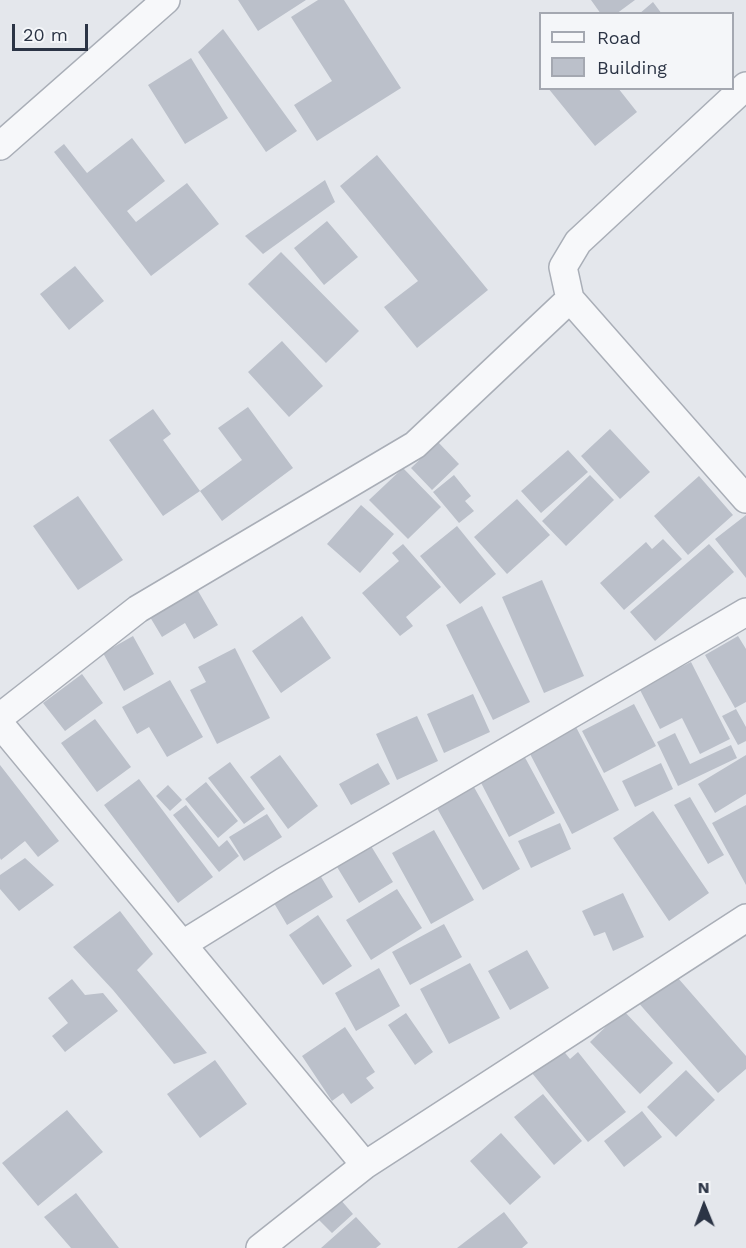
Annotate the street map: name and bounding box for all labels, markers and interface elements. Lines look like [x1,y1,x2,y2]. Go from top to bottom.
scale bar [15,12,92,50]
legend [539,12,734,90]
text: 20 m [23,24,68,45]
text: Road [597,27,641,48]
text: Building [597,57,667,78]
north arrow [674,1176,734,1236]
text: N [698,1178,710,1197]

